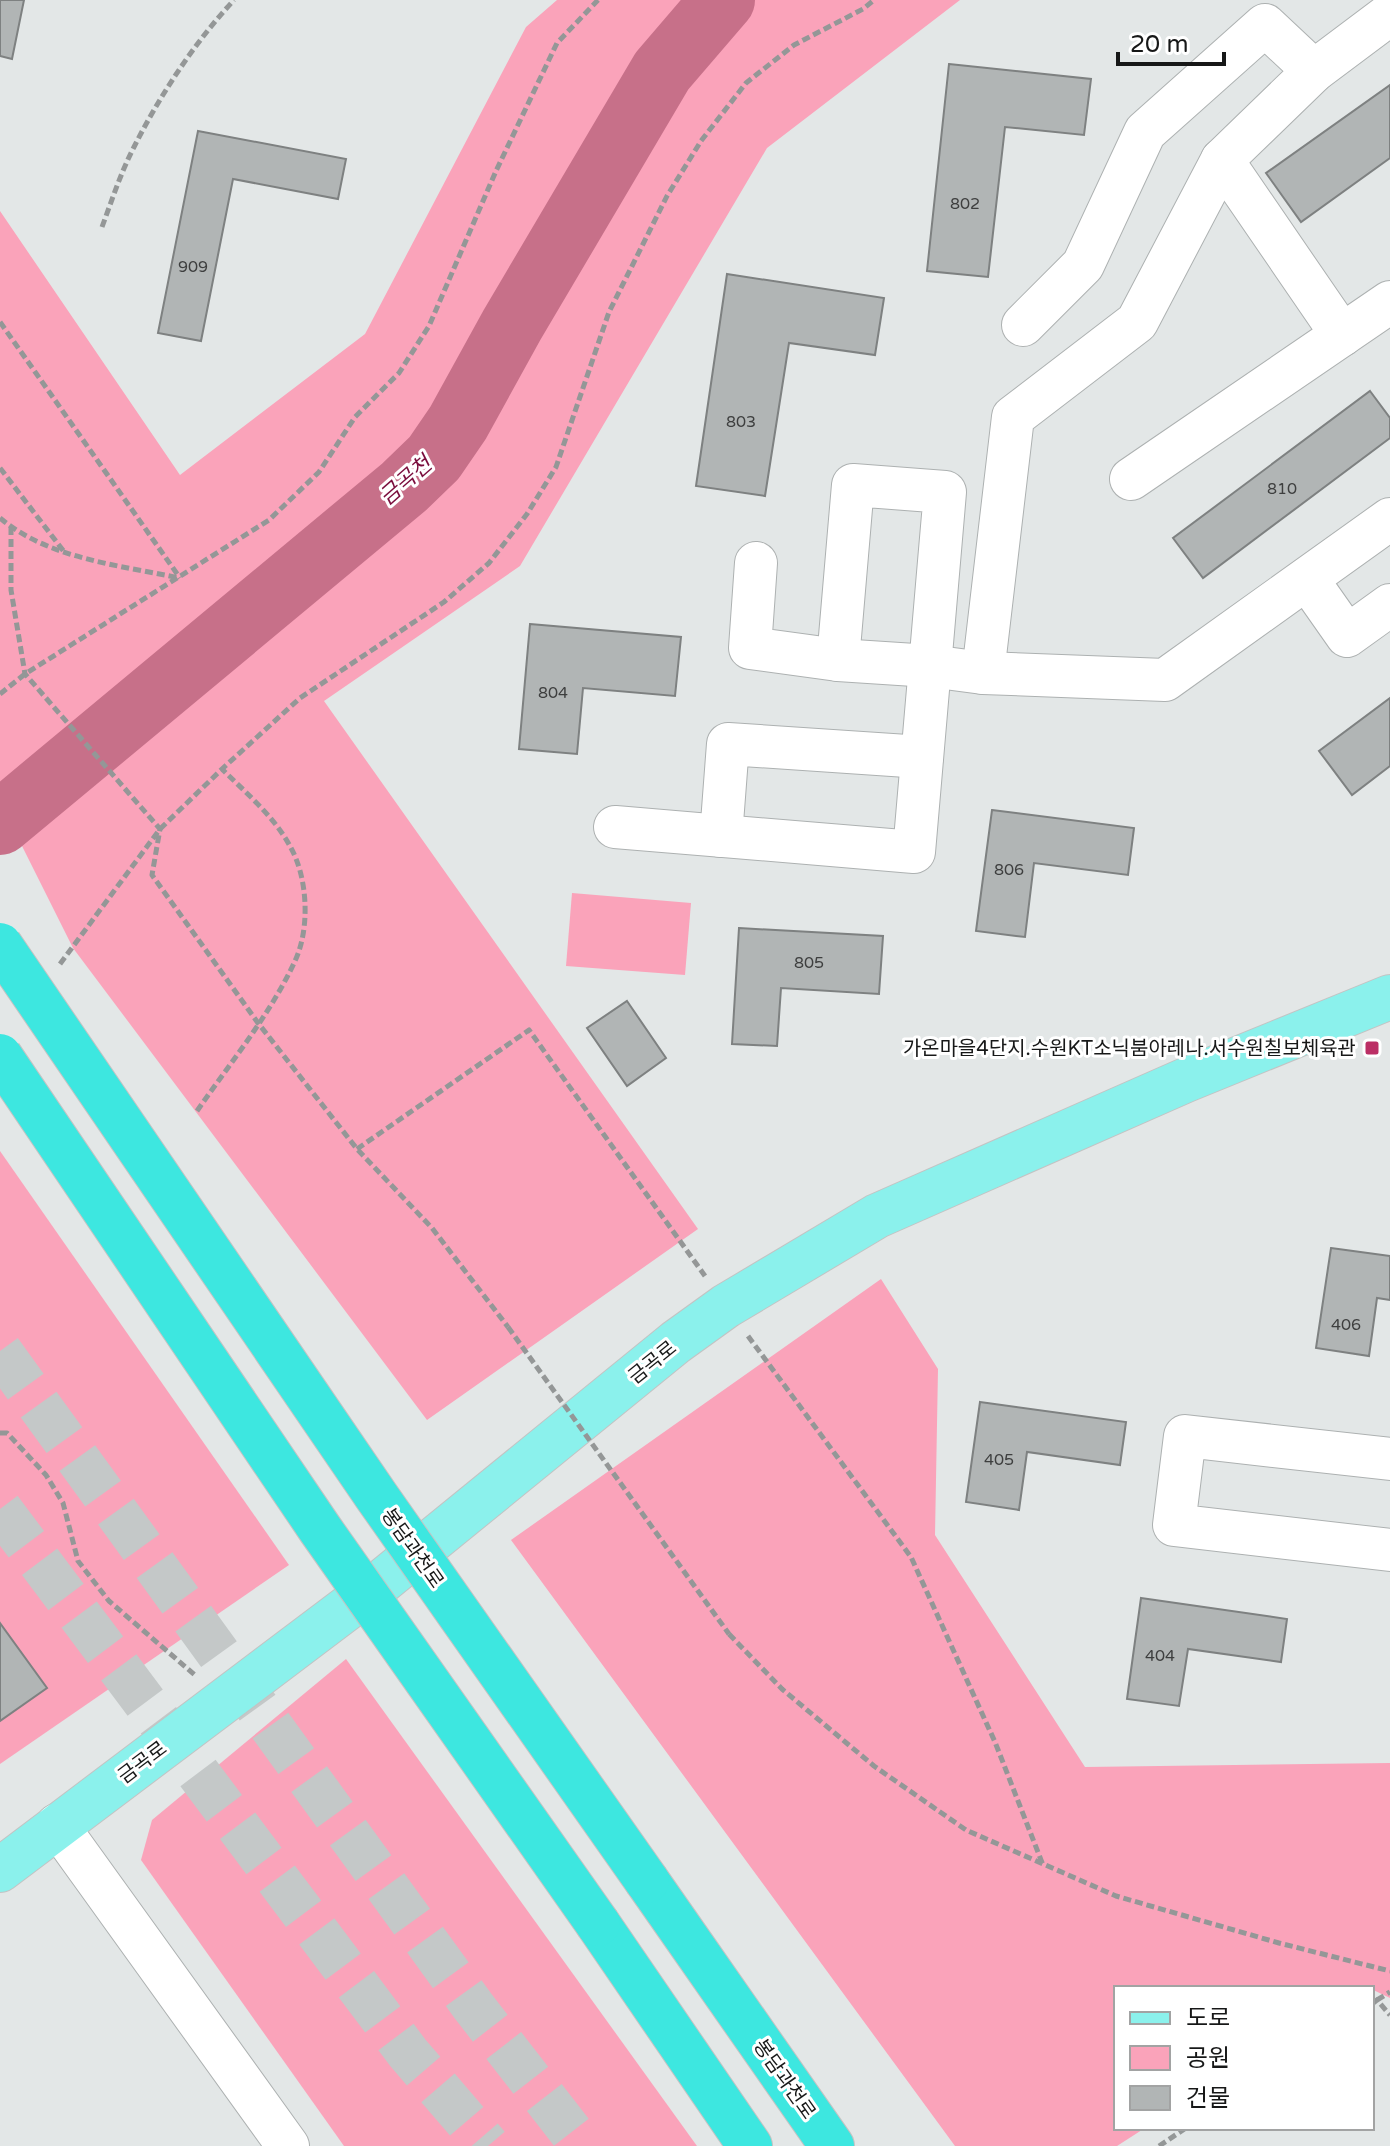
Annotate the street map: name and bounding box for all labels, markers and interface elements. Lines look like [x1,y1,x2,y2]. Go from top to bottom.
scale bar [1118,16,1224,66]
text: 20 m [1130,30,1188,59]
house number: 802 [950,194,980,214]
house number: 909 [178,257,208,277]
house number: 803 [726,412,756,432]
water label: 금곡천 [374,449,439,510]
house number: 810 [1267,479,1297,499]
house number: 804 [538,683,568,703]
house number: 806 [994,860,1024,880]
house number: 805 [794,953,824,973]
place label: 가온마을4단지.수원KT소닉붐아레나.서수원칠보체육관 [903,1037,1356,1061]
marker: 가온마을4단지.수원KT소닉붐아레나.서수원칠보체육관 [1363,1039,1381,1057]
house number: 406 [1331,1315,1361,1335]
street label: 금곡로 [624,1336,682,1389]
house number: 405 [984,1450,1014,1470]
street label: 봉담과천로 [376,1504,448,1593]
house number: 404 [1145,1646,1175,1666]
street label: 금곡로 [113,1737,172,1789]
legend [1114,1986,1374,2130]
text: 도로 [1186,2004,1230,2033]
street label: 봉담과천로 [748,2035,820,2124]
text: 공원 [1186,2044,1230,2073]
text: 건물 [1186,2084,1230,2113]

